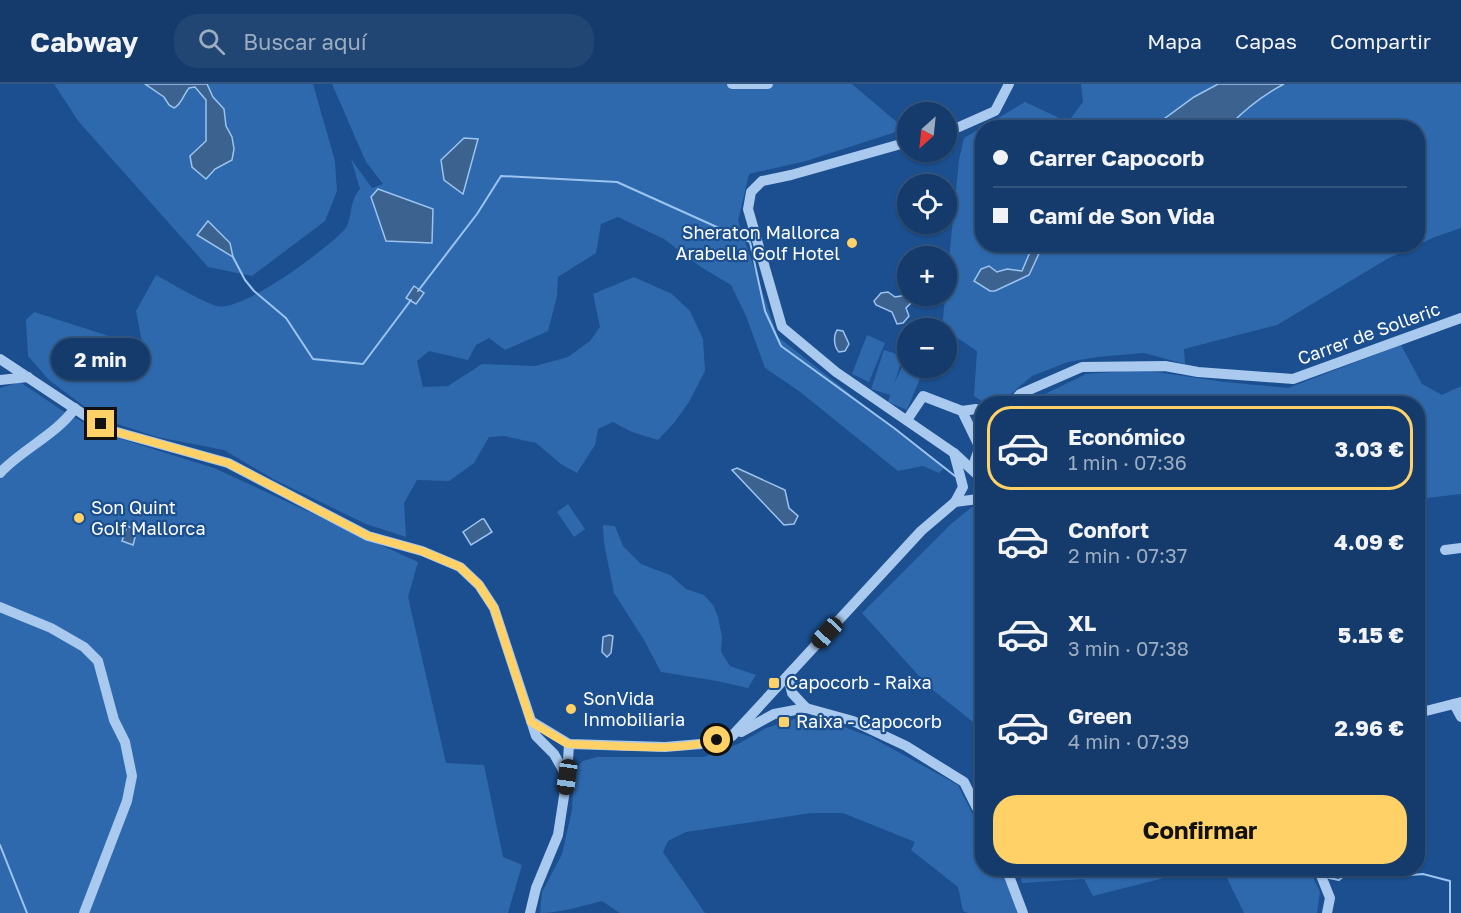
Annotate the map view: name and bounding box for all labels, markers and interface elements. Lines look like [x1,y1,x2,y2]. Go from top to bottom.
search box [174,14,594,68]
text: Cabway [30,25,138,58]
icon: search [195,25,228,58]
text: Buscar aquí [243,28,367,55]
text: Mapa [1147,28,1202,54]
text: Capas [1235,28,1297,54]
text: Compartir [1330,28,1431,54]
north arrow [897,102,957,162]
map controls [897,102,957,378]
text: Carrer Capocorb [1029,144,1204,171]
button: locate [897,174,957,234]
text: Camí de Son Vida [1029,202,1215,229]
place label: Sheraton Mallorca Arabella Golf Hotel [675,221,840,264]
marker: Sheraton Mallorca Arabella Golf Hotel [845,236,859,250]
button: + [897,246,957,306]
street label: Carrer de Solleric [1294,297,1443,369]
button: − [897,318,957,378]
callout: 2 min [51,337,150,379]
text: 2 min [74,347,127,371]
route end [87,410,114,437]
icon: car [996,421,1050,475]
text: Económico [1068,423,1185,450]
text: 3.03 € [1335,435,1404,462]
text: 1 min · 07:36 [1068,450,1187,474]
place label: Son Quint Golf Mallorca [91,496,206,539]
marker: Son Quint Golf Mallorca [72,511,86,525]
icon: car [996,514,1050,568]
text: Confort [1068,516,1149,543]
text: 4.09 € [1334,528,1404,555]
text: 2 min · 07:37 [1068,543,1187,567]
icon: car [996,607,1050,661]
text: XL [1068,609,1096,636]
car [808,614,846,652]
text: 5.15 € [1338,621,1404,648]
text: 3 min · 07:38 [1068,636,1189,660]
place label: Capocorb - Raixa [786,671,932,693]
marker: Capocorb - Raixa [767,676,781,690]
place label: SonVida Inmobiliaria [583,687,685,730]
icon: car [996,700,1050,754]
marker: SonVida Inmobiliaria [564,702,578,716]
text: Green [1068,702,1132,729]
place label: Raixa - Capocorb [796,710,942,732]
text: 2.96 € [1335,714,1404,741]
marker: Raixa - Capocorb [777,715,791,729]
route start [703,726,730,753]
text: 4 min · 07:39 [1068,729,1189,753]
car [556,758,578,796]
button: Confirmar [993,795,1407,864]

